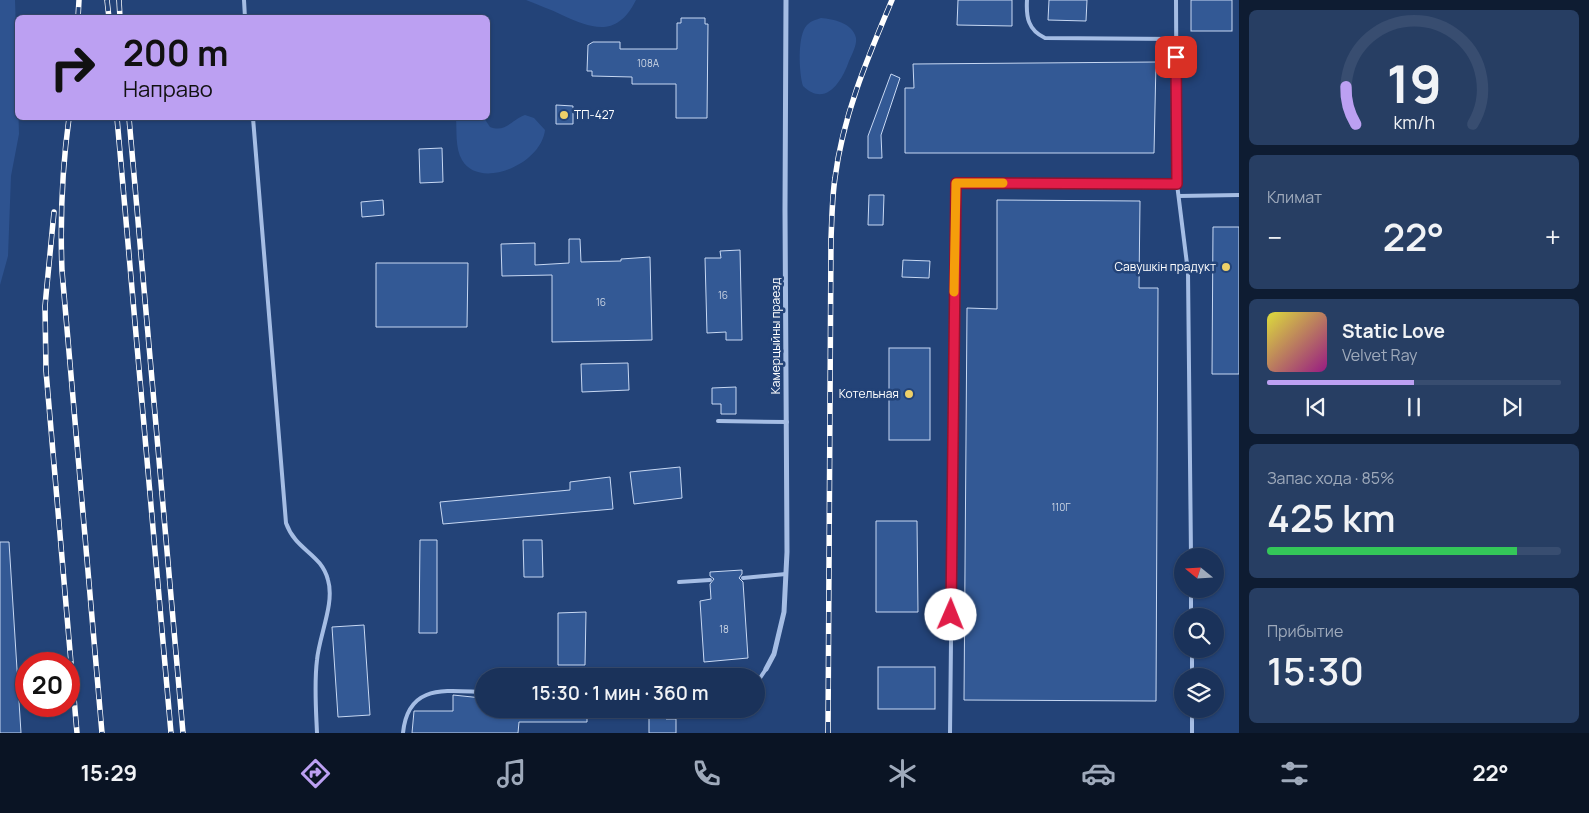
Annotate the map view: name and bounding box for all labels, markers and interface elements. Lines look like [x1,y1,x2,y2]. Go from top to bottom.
text: 200 m [123,29,228,77]
icon: right [40,35,105,100]
pin [1155,36,1197,78]
icon: arrive [1162,43,1190,71]
text: 19 [1386,48,1442,119]
house number: 108А [637,56,660,70]
text: Направо [123,74,213,104]
place label: ТП-427 [574,106,615,123]
marker: ТП-427 [558,109,570,121]
text: km/h [1393,110,1435,134]
text: Климат [1267,186,1322,208]
text: 22° [1383,210,1444,262]
text: − [1267,218,1282,256]
text: + [1545,218,1561,256]
place label: Савушкін прадукт [1115,258,1216,275]
marker: Савушкін прадукт [1220,261,1232,273]
street label: Камерцыйны праезд [767,278,784,394]
house number: 16 [718,288,728,302]
house number: 16 [596,295,606,309]
text: Static Love [1342,318,1445,344]
text: Velvet Ray [1342,344,1418,366]
place label: Котельная [839,385,899,402]
marker: Котельная [903,388,915,400]
icon: previous [1302,393,1330,421]
icon: pause [1400,393,1428,421]
icon: next [1498,393,1526,421]
text: Запас хода · 85% [1267,467,1395,489]
text: 425 km [1267,491,1395,543]
house number: 110Г [1051,500,1071,514]
north arrow [1174,548,1224,598]
map controls [1174,548,1224,718]
position arrow [924,588,976,640]
button: search [1174,608,1224,658]
text: Прибытие [1267,620,1343,642]
house number: 18 [719,622,729,636]
text: 15:30 [1267,644,1364,696]
speed limit sign: 20 [15,652,80,717]
button: layers [1174,668,1224,718]
text: 15:30 · 1 мин · 360 m [532,680,708,706]
icon: directions [298,756,333,791]
icon: music [494,756,529,791]
icon: phone [689,756,724,791]
icon: climate [885,756,920,791]
icon: car [1081,756,1116,791]
icon: filters [1277,756,1312,791]
text: 15:29 [80,758,137,788]
text: 22° [1472,758,1509,788]

